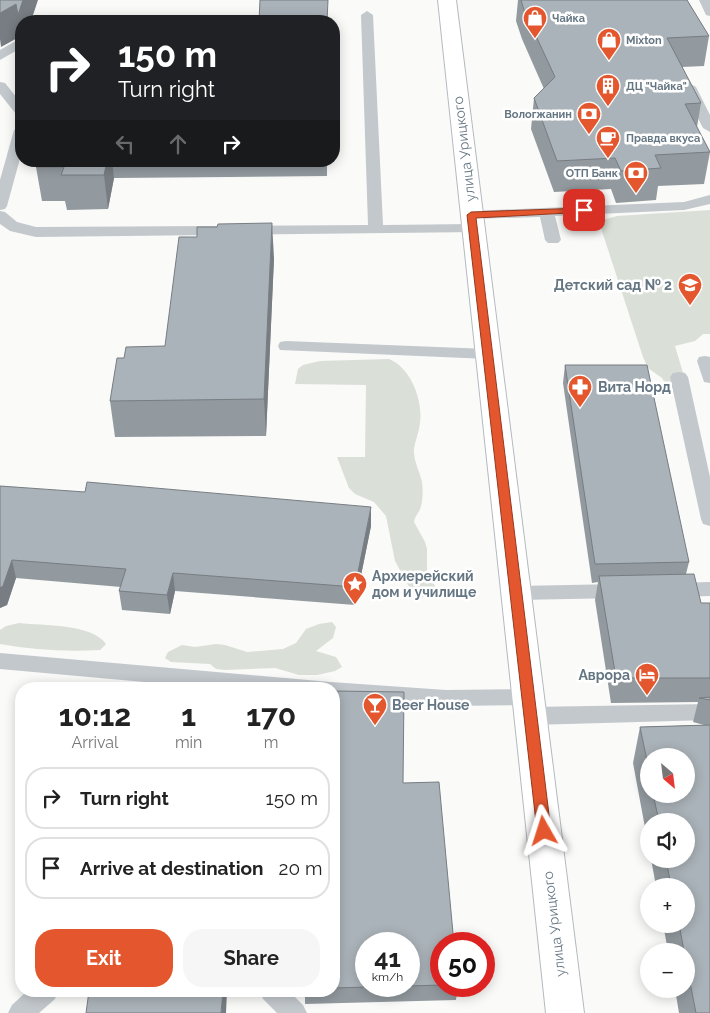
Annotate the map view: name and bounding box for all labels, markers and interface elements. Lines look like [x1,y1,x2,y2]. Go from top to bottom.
shop icon: Чайка [522,5,548,39]
place label: Чайка [552,12,585,25]
shop icon: Mixton [596,27,622,61]
text: 150 m [118,34,217,75]
place label: Mixton [626,34,662,47]
icon: right [35,35,100,100]
building icon: ДЦ "Чайка" [595,73,621,107]
text: Turn right [118,76,215,102]
place label: ДЦ "Чайка" [626,80,687,93]
street label: улица Урицкого [450,95,478,203]
bank icon: Вологжанин [576,101,602,135]
place label: Вологжанин [504,108,572,121]
cafe icon: Правда вкуса [595,125,621,159]
icon: left [111,130,139,158]
icon: ahead [164,130,192,158]
icon: right [217,130,245,158]
place label: Правда вкуса [626,132,700,145]
bank icon: ОТП Банк [623,160,649,194]
place label: ОТП Банк [566,167,619,180]
pin [563,189,605,231]
icon: arrive [570,196,598,224]
school or university icon: Детский сад № 2 [677,272,703,306]
place label: Детский сад № 2 [554,277,672,293]
pharmacy icon: Вита Норд [567,374,593,408]
place label: Вита Норд [598,379,671,395]
place label: Архиерейский дом и училище [372,568,477,600]
place icon: Архиерейский дом и училище [342,571,368,605]
hotel icon: Аврора [634,662,660,696]
place label: Аврора [578,667,630,683]
bar icon: Beer House [362,692,388,726]
place label: Beer House [392,697,470,713]
text: 10:12 [59,698,131,733]
text: 1 [181,698,196,733]
text: 170 [246,698,296,733]
text: Arrival [71,733,118,752]
text: min [175,733,202,752]
text: m [264,733,279,752]
north arrow [640,748,695,802]
map controls [640,748,695,998]
icon: right [37,784,65,812]
text: Turn right [80,787,169,809]
text: 150 m [266,787,318,809]
position arrow [517,804,569,856]
button: sound [640,813,695,868]
icon: arrive [37,854,65,882]
text: Arrive at destination [80,857,264,879]
text: 20 m [279,857,322,879]
street label: улица Урицкого [540,870,568,978]
button: + [640,878,695,933]
button: Exit [35,929,173,987]
button: Share [183,929,320,987]
speed limit sign: 50 [430,932,495,997]
text: 41 [374,943,401,973]
button: − [640,943,695,998]
text: km/h [372,970,403,984]

